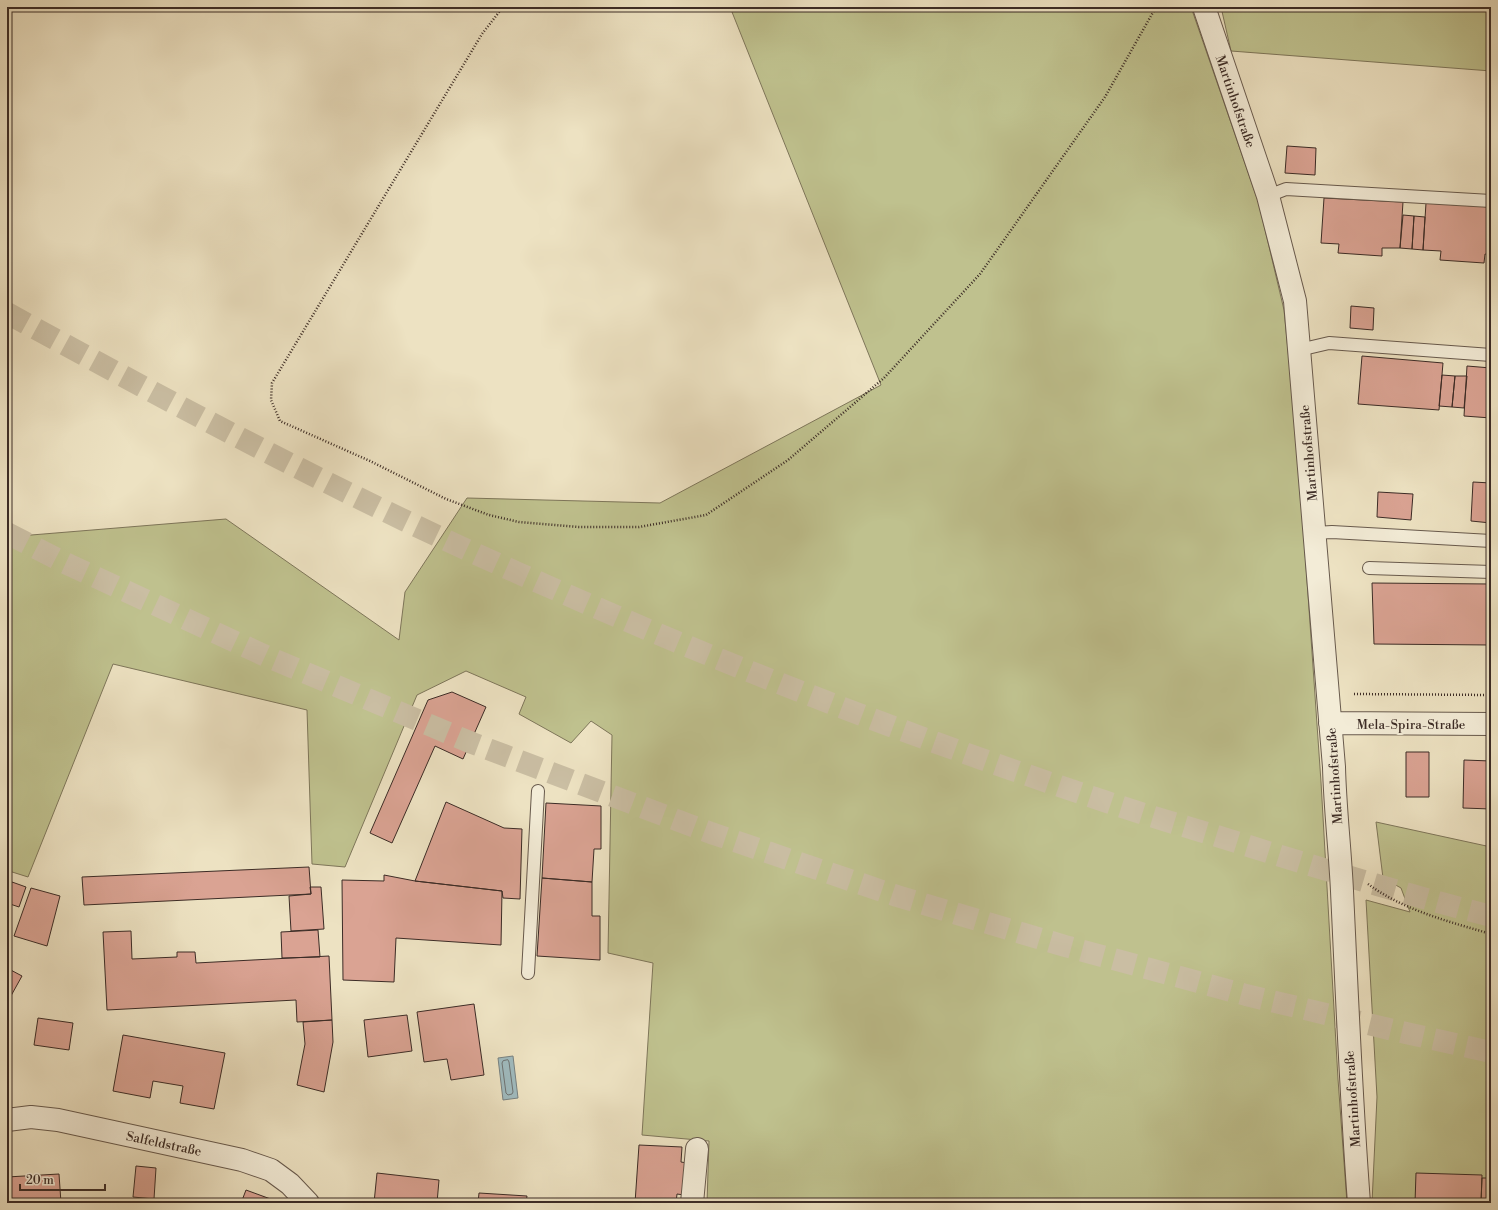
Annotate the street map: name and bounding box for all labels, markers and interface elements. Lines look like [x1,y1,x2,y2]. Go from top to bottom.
street label: Martinhofstraße [1212,53,1259,150]
street label: Martinhofstraße [1297,404,1321,502]
street label: Mela-Spira-Straße [1357,717,1466,733]
street label: Martinhofstraße [1324,727,1346,825]
street label: Martinhofstraße [1342,1050,1364,1148]
street label: Salfeldstraße [125,1128,203,1160]
scale bar [20,1166,105,1192]
text: 20 m [26,1173,54,1188]

